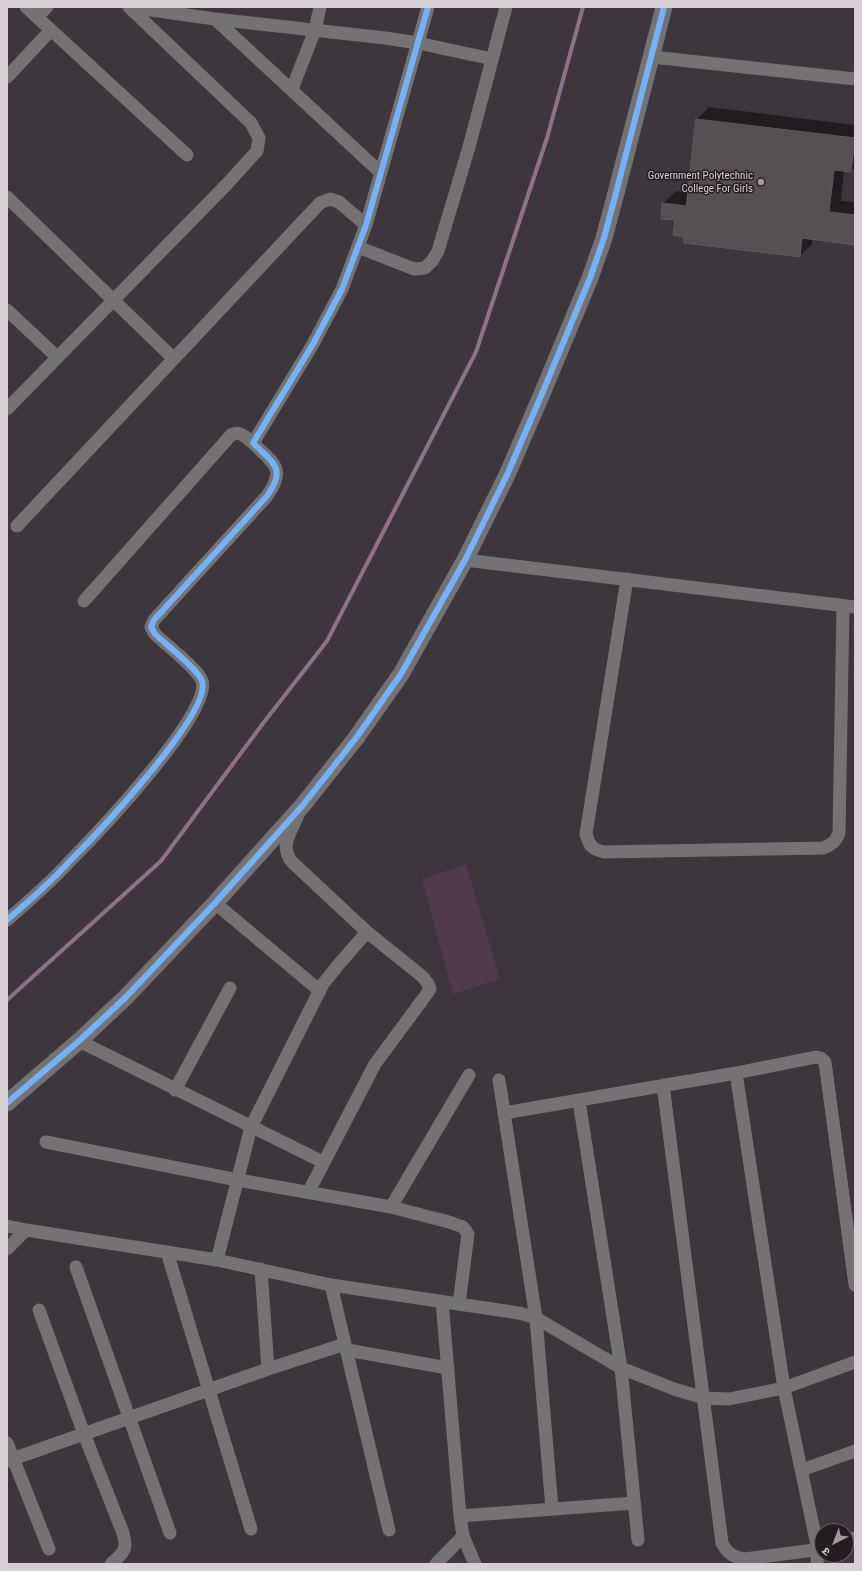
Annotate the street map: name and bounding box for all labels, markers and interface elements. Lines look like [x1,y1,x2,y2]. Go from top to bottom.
place label: Government Polytechnic College For Girls [648,169,753,195]
marker: Government Polytechnic College For Girls [756,177,766,187]
north arrow [814,1523,854,1563]
text: उ [820,1545,833,1559]

